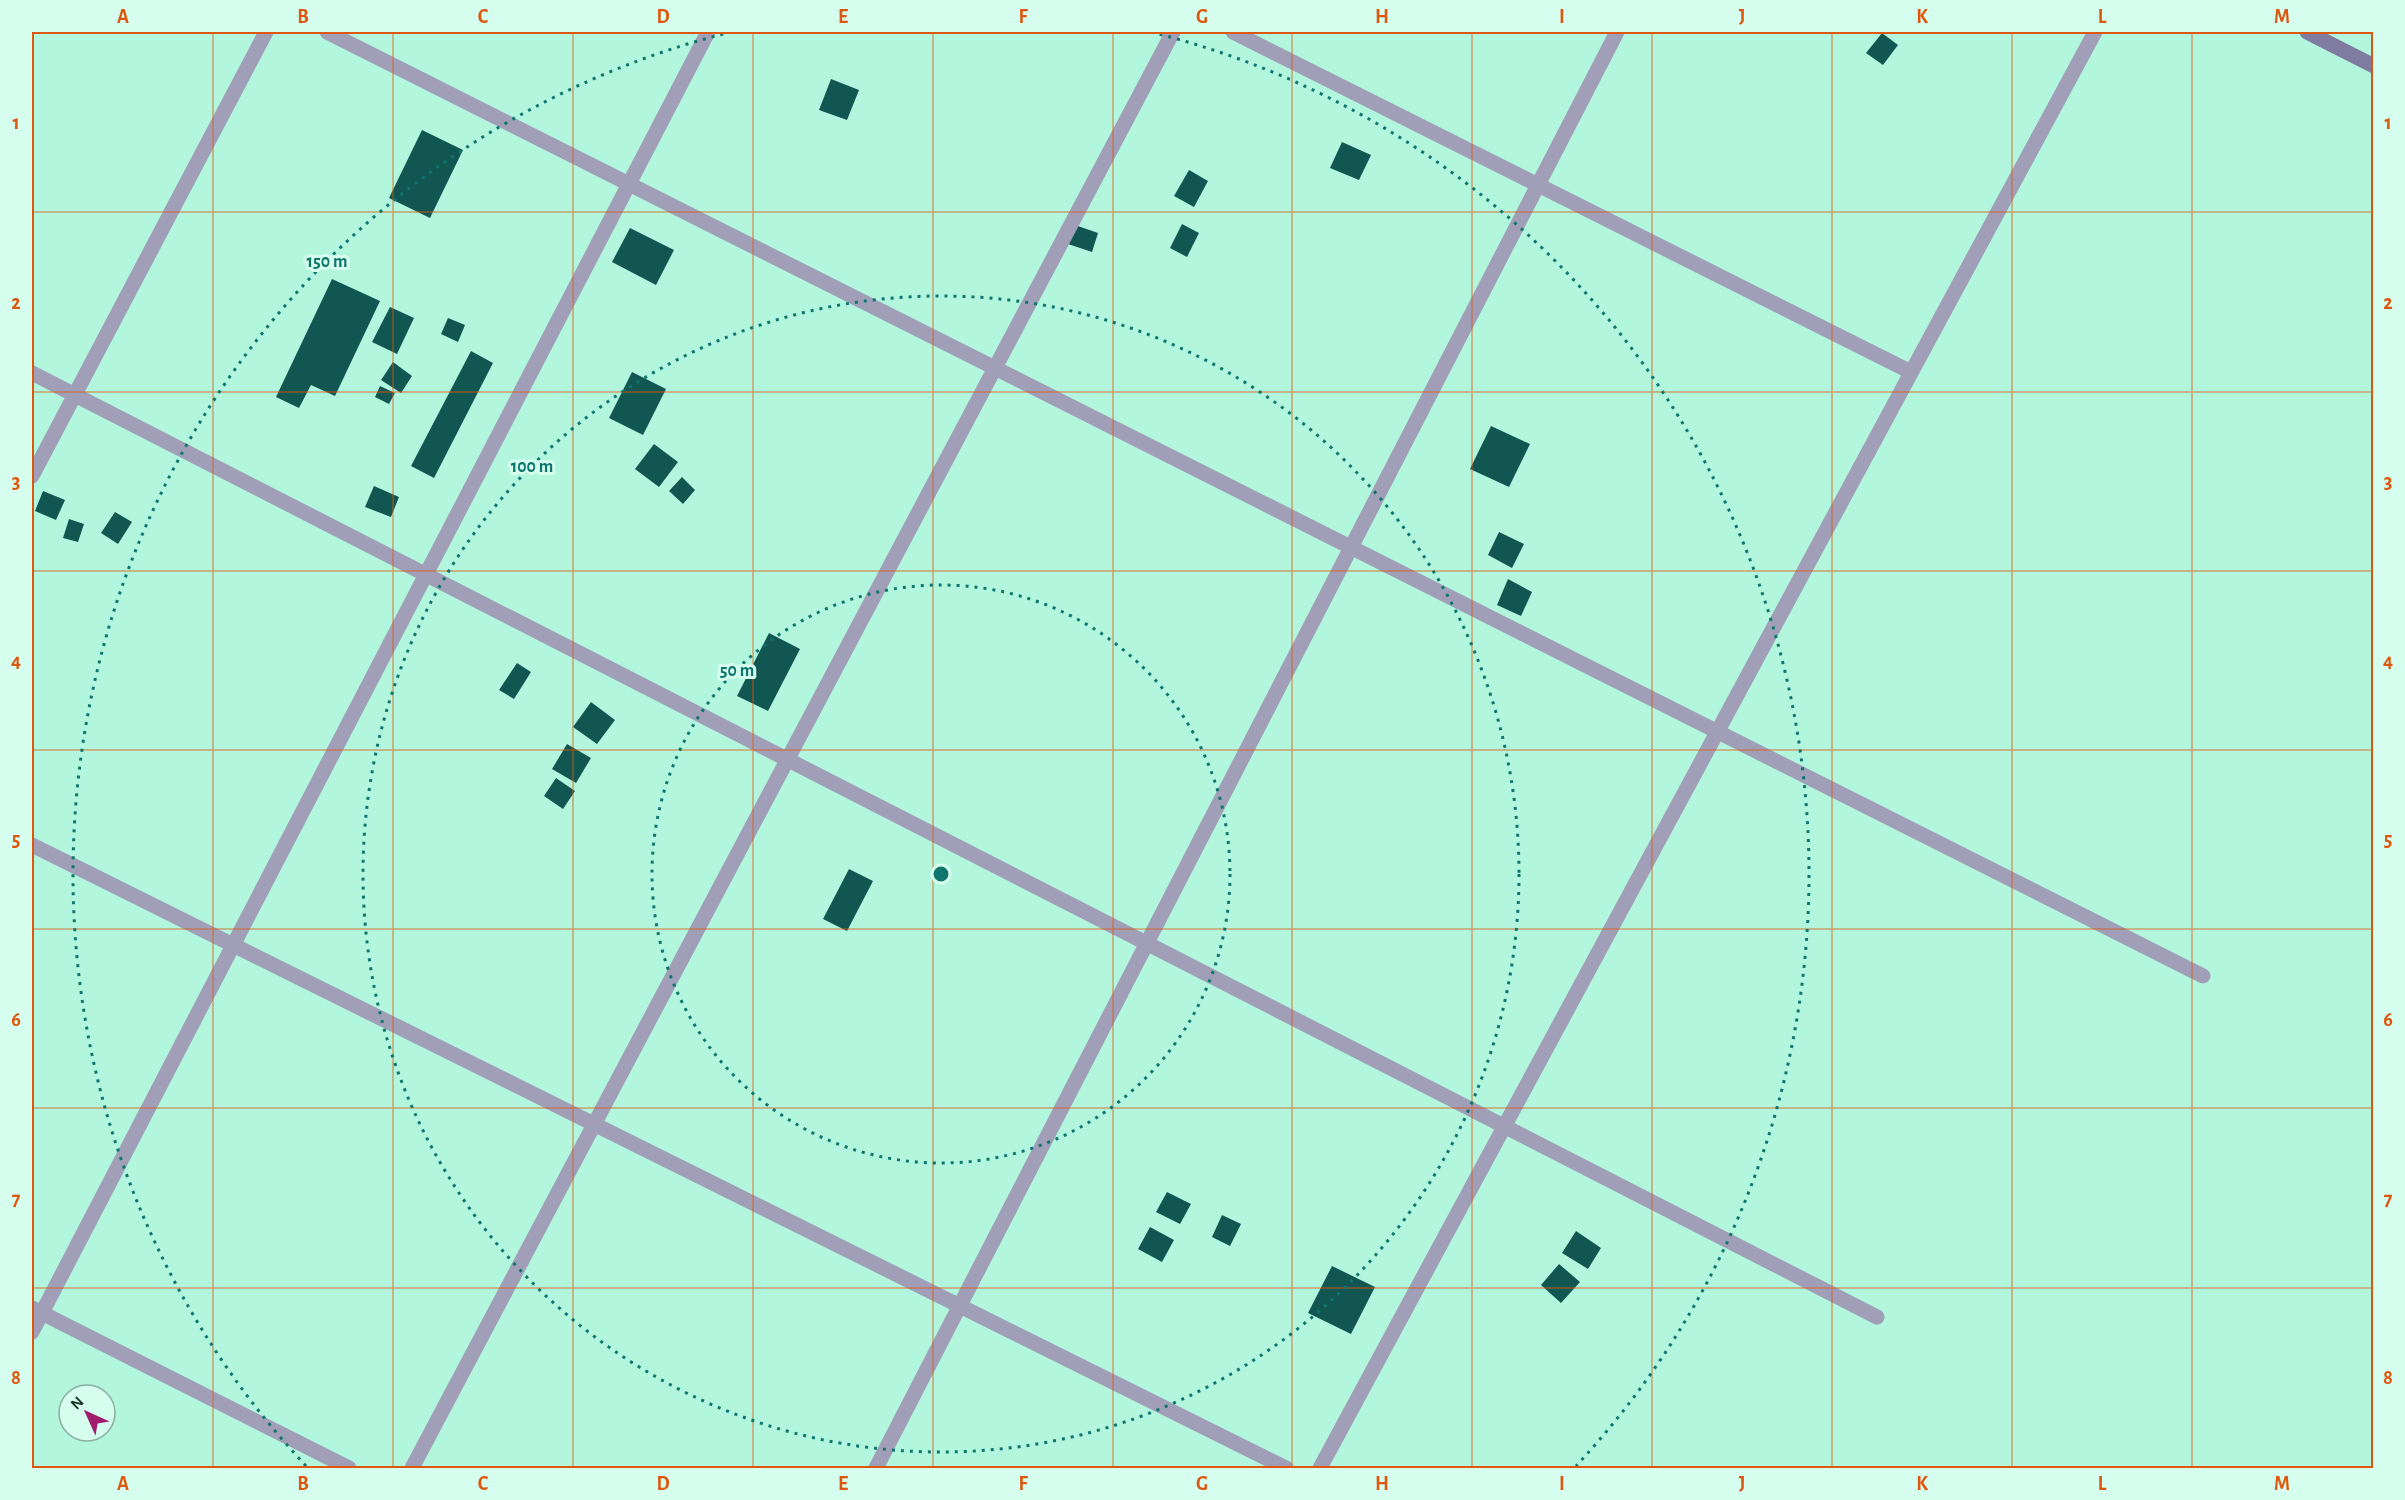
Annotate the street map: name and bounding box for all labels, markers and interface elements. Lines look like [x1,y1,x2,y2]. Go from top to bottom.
text: A [117,7,129,27]
text: B [297,7,309,27]
text: C [478,7,489,27]
text: D [656,7,670,27]
text: E [838,7,848,27]
text: F [1018,7,1028,27]
text: G [1196,7,1208,27]
text: H [1375,7,1389,27]
text: I [1559,7,1565,27]
text: J [1739,7,1745,27]
text: K [1916,7,1928,27]
text: L [2098,7,2107,27]
text: M [2274,7,2290,27]
text: 1 [12,113,20,133]
text: 1 [2384,113,2392,133]
text: 150 m [307,253,347,271]
text: 2 [11,293,21,313]
text: 2 [2383,293,2393,313]
text: 100 m [511,458,553,476]
text: 3 [12,472,20,492]
text: 3 [2384,472,2392,492]
text: 4 [11,651,21,671]
text: 4 [2383,651,2393,671]
text: 50 m [720,662,754,680]
text: 5 [12,830,20,850]
text: 5 [2384,830,2392,850]
centre of rings [931,864,951,884]
text: 6 [11,1010,21,1030]
text: 6 [2383,1010,2393,1030]
text: 7 [12,1189,21,1209]
text: 7 [2384,1189,2393,1209]
text: 8 [11,1368,21,1388]
text: 8 [2383,1368,2393,1388]
north arrow [57,1383,117,1443]
text: N [68,1394,87,1413]
text: A [117,1474,129,1494]
text: B [297,1474,309,1494]
text: C [478,1474,489,1494]
text: D [656,1474,670,1494]
text: E [838,1474,848,1494]
text: F [1018,1474,1028,1494]
text: G [1196,1474,1208,1494]
text: H [1375,1474,1389,1494]
text: I [1559,1474,1565,1494]
text: J [1739,1474,1745,1494]
text: K [1916,1474,1928,1494]
text: L [2098,1474,2107,1494]
text: M [2274,1474,2290,1494]

